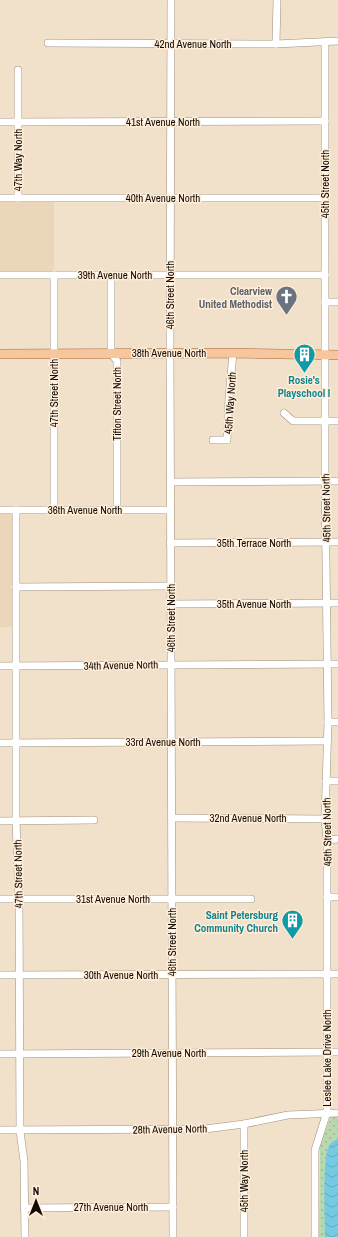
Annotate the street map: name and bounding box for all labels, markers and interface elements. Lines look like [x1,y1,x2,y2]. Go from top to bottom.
street label: 42nd Avenue North [154,37,232,51]
street label: 41st Avenue North [126,115,200,129]
street label: 47th Way North [11,129,25,191]
street label: 45th Street North [318,150,332,218]
street label: 40th Avenue North [126,191,200,205]
street label: 46th Street North [163,261,177,329]
street label: 39th Avenue North [78,268,152,282]
place label: Clearview United Methodist [199,284,272,311]
church icon: Clearview United Methodist [274,284,300,317]
building icon: Rosie's Playschool I [291,341,317,374]
street label: 38th Avenue North [132,346,206,360]
street label: 47th Street North [47,359,61,427]
street label: Tifton Street North [110,367,124,441]
street label: 45th Way North [221,371,239,435]
place label: Rosie's Playschool I [278,373,330,400]
street label: 45th Street North [318,474,334,542]
street label: 36th Avenue North [48,503,122,517]
street label: 35th Terrace North [217,536,291,550]
street label: 46th Street North [164,584,178,652]
street label: 35th Avenue North [217,597,291,611]
street label: 34th Avenue North [84,657,158,673]
street label: 33rd Avenue North [125,735,201,749]
street label: 45th Street North [319,798,335,866]
street label: 32nd Avenue North [209,811,287,825]
street label: 47th Street North [10,840,26,908]
street label: 31st Avenue North [76,892,150,906]
street label: 46th Street North [165,908,179,976]
place label: Saint Petersburg Community Church [194,908,278,935]
building icon: Saint Petersburg Community Church [280,908,306,941]
street label: 30th Avenue North [84,968,158,982]
street label: Leslee Lake Drive North [320,1009,334,1107]
street label: 29th Avenue North [132,1046,206,1060]
street label: 28th Avenue North [133,1121,207,1137]
street label: 45th Way North [237,1150,251,1212]
north arrow [16,1181,56,1221]
text: N [33,1184,39,1198]
street label: 27th Avenue North [74,1200,148,1214]

